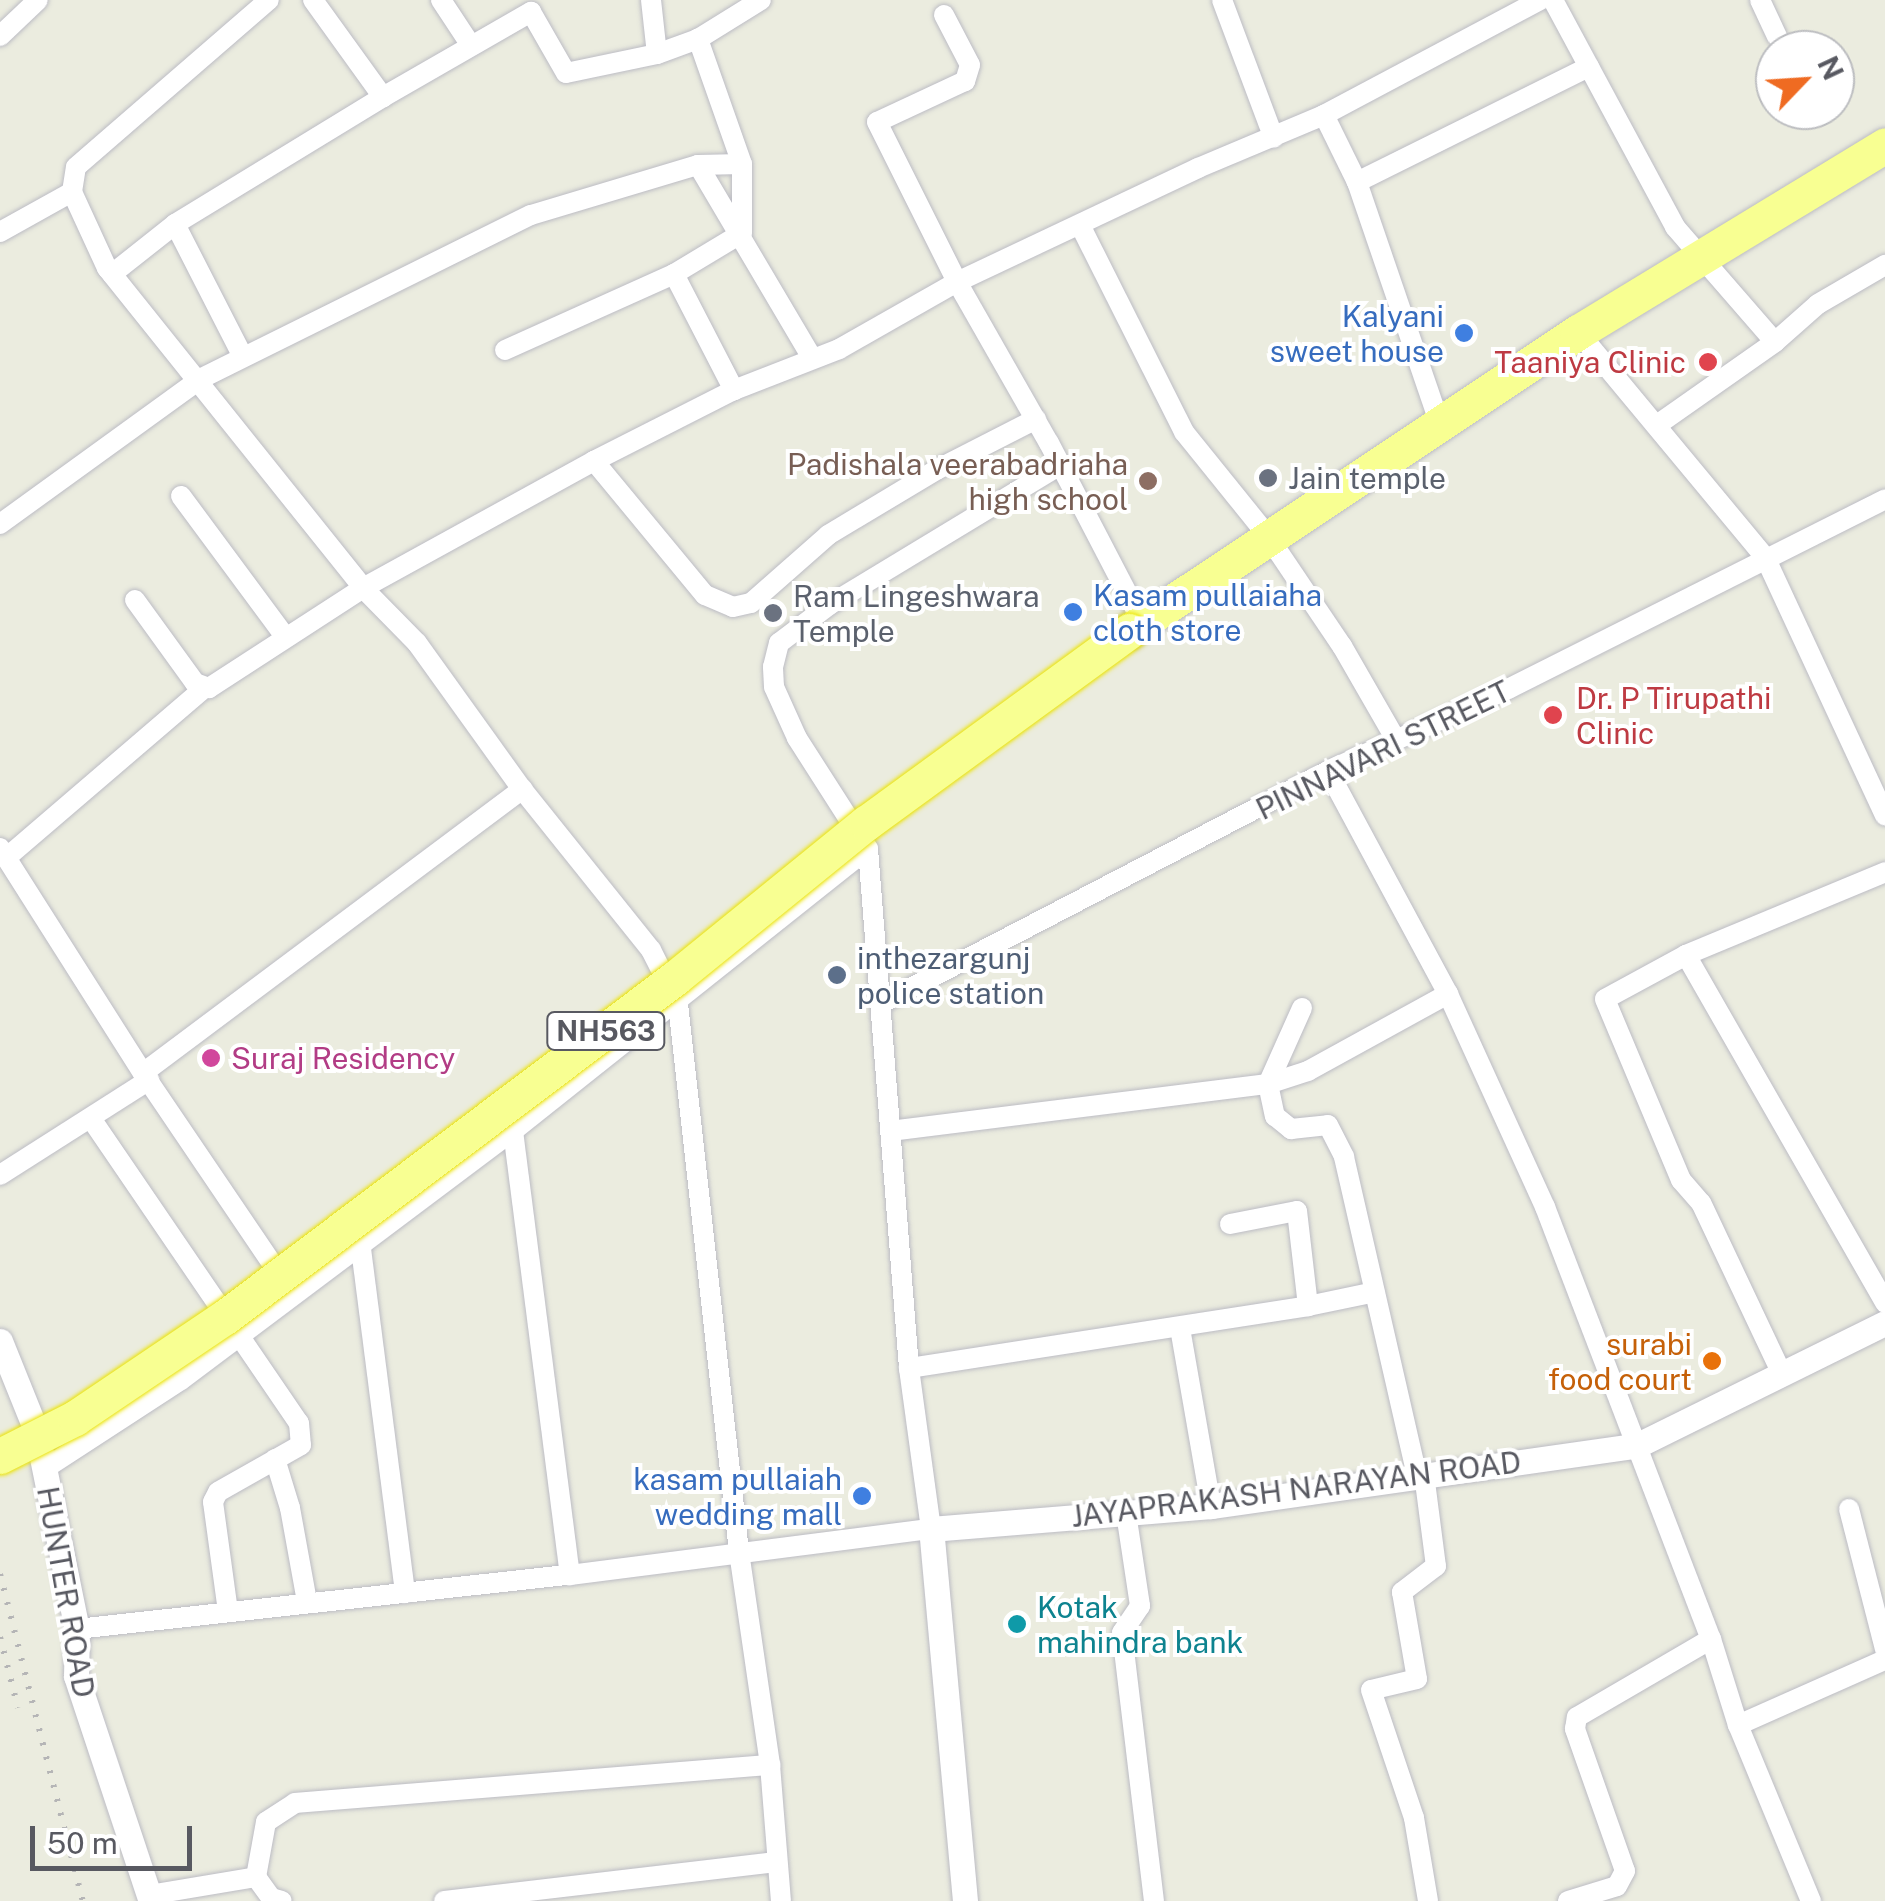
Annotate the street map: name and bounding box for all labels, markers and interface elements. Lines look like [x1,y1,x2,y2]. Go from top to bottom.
north arrow [1755,30,1855,130]
text: N [1811,51,1850,85]
place label: Kalyani sweet house [1270,298,1444,368]
marker: Kalyani sweet house [1453,322,1475,344]
place label: Taaniya Clinic [1494,344,1686,380]
marker: Taaniya Clinic [1695,349,1721,375]
place label: Padishala veerabadriaha high school [787,446,1128,516]
place label: Jain temple [1288,460,1446,496]
marker: Jain temple [1257,467,1279,489]
marker: Padishala veerabadriaha high school [1137,470,1159,492]
place label: Kasam pullaiaha cloth store [1093,577,1322,648]
place label: Ram Lingeshwara Temple [793,578,1040,648]
marker: Kasam pullaiaha cloth store [1062,601,1084,623]
marker: Ram Lingeshwara Temple [762,602,784,624]
street label: PINNAVARI STREET [1250,673,1516,827]
place label: Dr. P Tirupathi Clinic [1576,680,1772,750]
marker: Dr. P Tirupathi Clinic [1540,702,1566,728]
place label: inthezargunj police station [857,940,1044,1010]
marker: inthezargunj police station [826,964,848,986]
road number: NH563 [546,1008,666,1054]
place label: Suraj Residency [231,1040,455,1076]
marker: Suraj Residency [200,1047,222,1069]
place label: surabi food court [1548,1326,1692,1396]
marker: surabi food court [1701,1350,1723,1372]
street label: JAYAPRAKASH NARAYAN ROAD [1069,1444,1523,1534]
place label: kasam pullaiah wedding mall [633,1461,842,1532]
street label: HUNTER ROAD [30,1484,102,1700]
marker: kasam pullaiah wedding mall [851,1485,873,1507]
place label: Kotak mahindra bank [1037,1589,1243,1660]
marker: Kotak mahindra bank [1006,1613,1028,1635]
scale bar [35,1806,198,1868]
text: 50 m [47,1825,118,1861]

